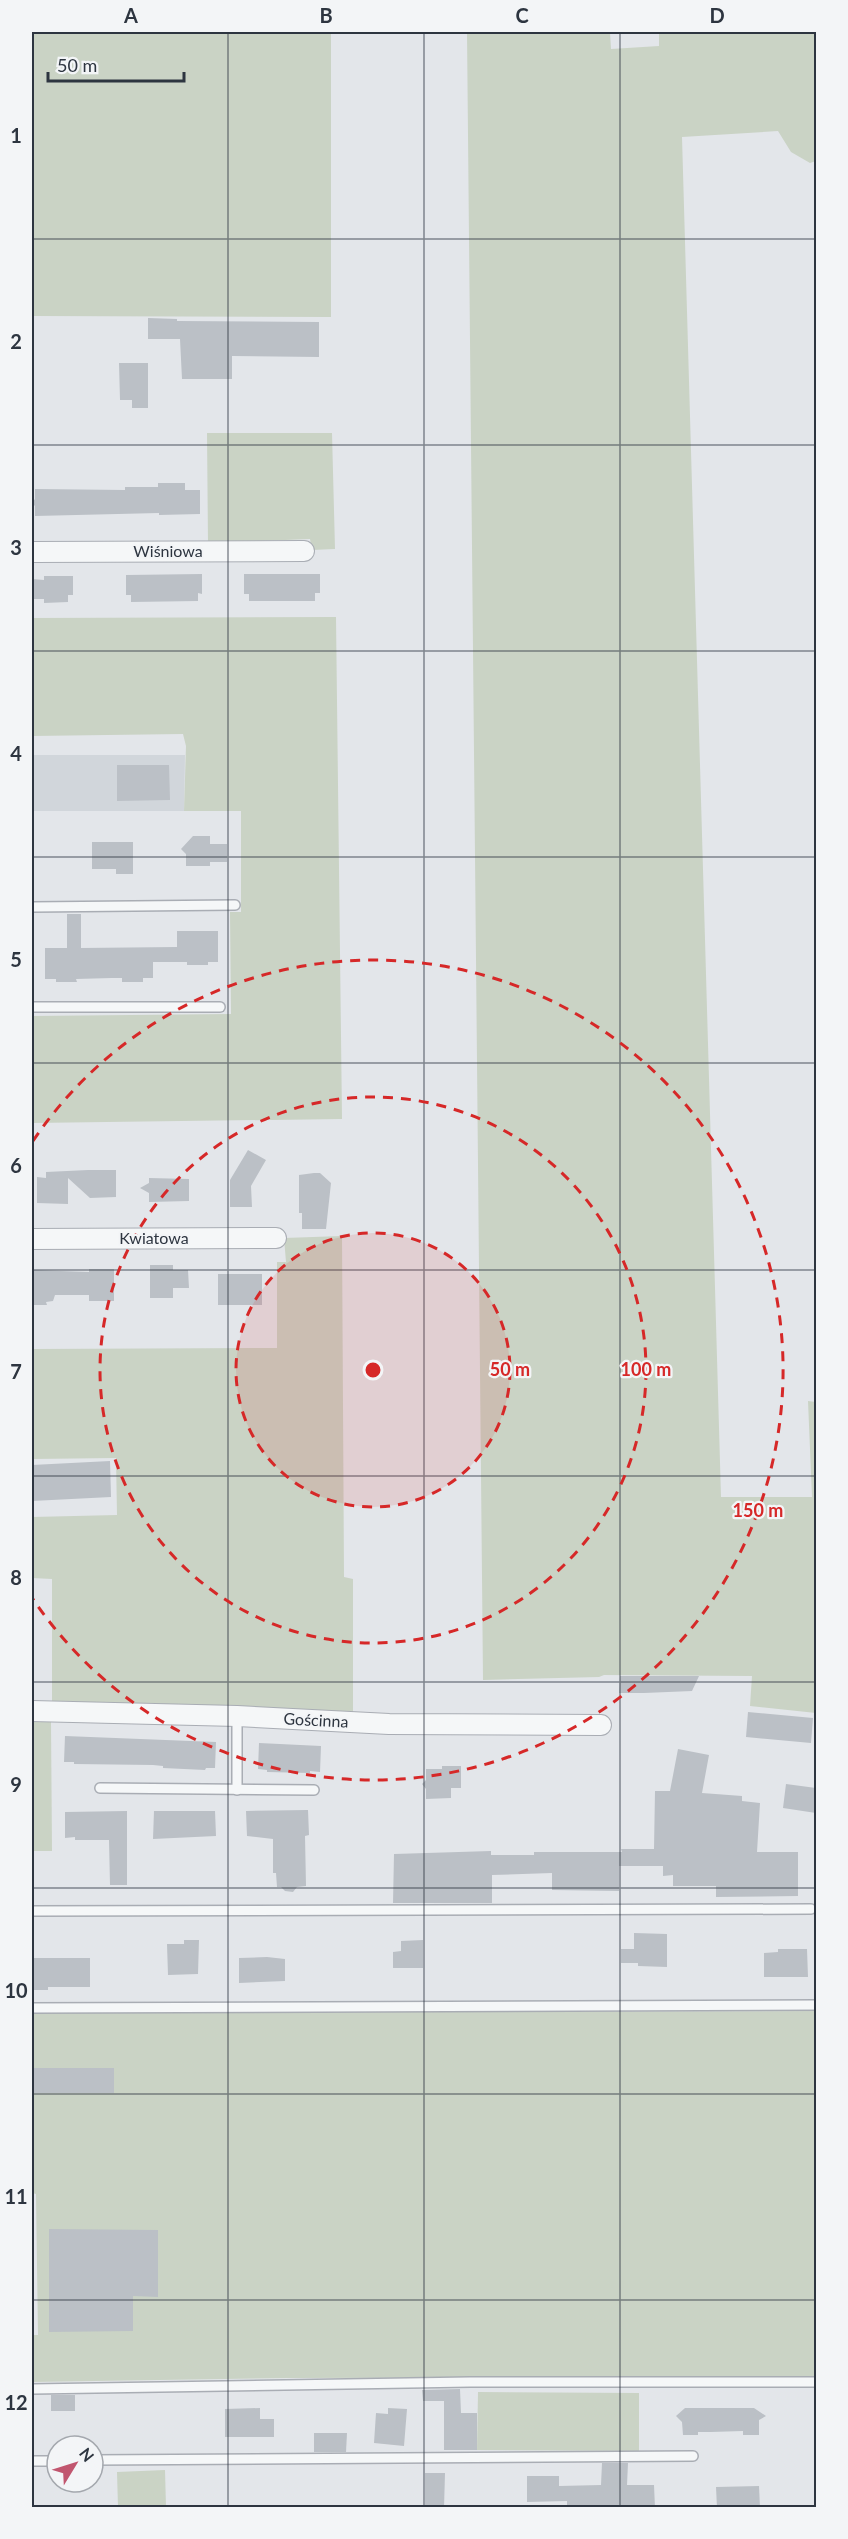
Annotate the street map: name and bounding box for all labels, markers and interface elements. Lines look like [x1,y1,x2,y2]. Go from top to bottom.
text: A [123,3,138,27]
text: B [319,3,333,27]
text: C [515,3,529,27]
text: D [709,3,725,27]
scale bar [48,45,184,83]
text: 50 m [57,54,97,76]
text: 1 [10,123,22,147]
text: 2 [10,329,22,353]
text: 3 [10,535,22,559]
street label: Wiśniowa [133,541,203,560]
text: 4 [10,741,22,765]
text: 5 [10,947,22,971]
text: 6 [10,1153,22,1177]
street label: Kwiatowa [119,1228,189,1247]
text: 50 m [490,1358,530,1380]
text: 100 m [621,1358,671,1380]
text: 7 [10,1359,22,1383]
centre of rings [363,1360,383,1380]
text: 150 m [733,1499,783,1521]
text: 8 [10,1565,22,1589]
street label: Gościnna [283,1708,349,1731]
text: 9 [10,1772,22,1796]
text: 10 [4,1978,28,2002]
text: 11 [4,2184,28,2208]
text: 12 [4,2390,28,2414]
north arrow [45,2434,105,2494]
text: N [76,2444,98,2465]

